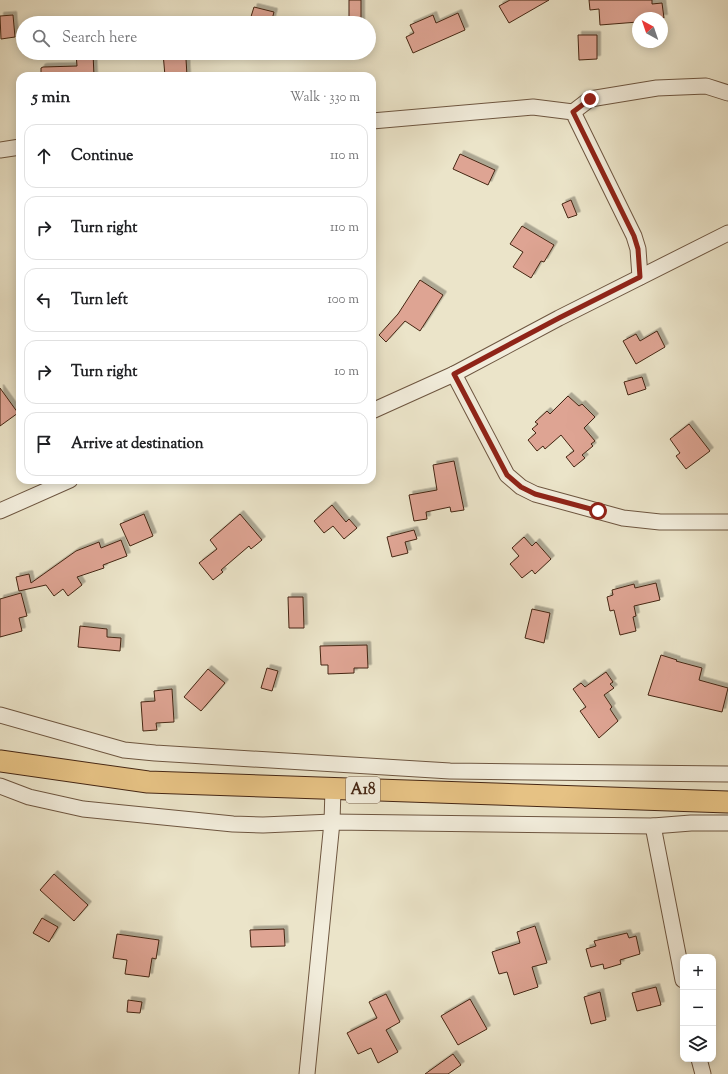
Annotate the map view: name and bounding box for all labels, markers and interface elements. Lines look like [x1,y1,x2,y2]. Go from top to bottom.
north arrow [632,12,668,48]
search box [16,16,376,60]
icon: search [30,27,52,49]
text: Search here [62,28,137,49]
text: 5 min [32,86,70,110]
text: Walk · 330 m [290,89,360,107]
route end [581,90,599,108]
icon: ahead [33,145,55,167]
text: Continue [71,146,133,167]
text: 110 m [330,147,359,165]
icon: right [33,217,55,239]
text: Turn right [71,218,137,239]
text: 110 m [330,219,359,237]
icon: left [33,289,55,311]
text: Turn left [71,290,128,311]
text: 100 m [327,291,359,309]
icon: right [33,361,55,383]
text: Turn right [71,362,137,383]
text: 10 m [334,363,359,381]
icon: arrive [33,433,55,455]
text: Arrive at destination [71,434,204,455]
route start [589,502,607,520]
road number: A18 [346,777,380,803]
map controls [680,954,716,1062]
button: + [680,954,716,990]
button: − [680,990,716,1026]
button: layers [680,1026,716,1062]

